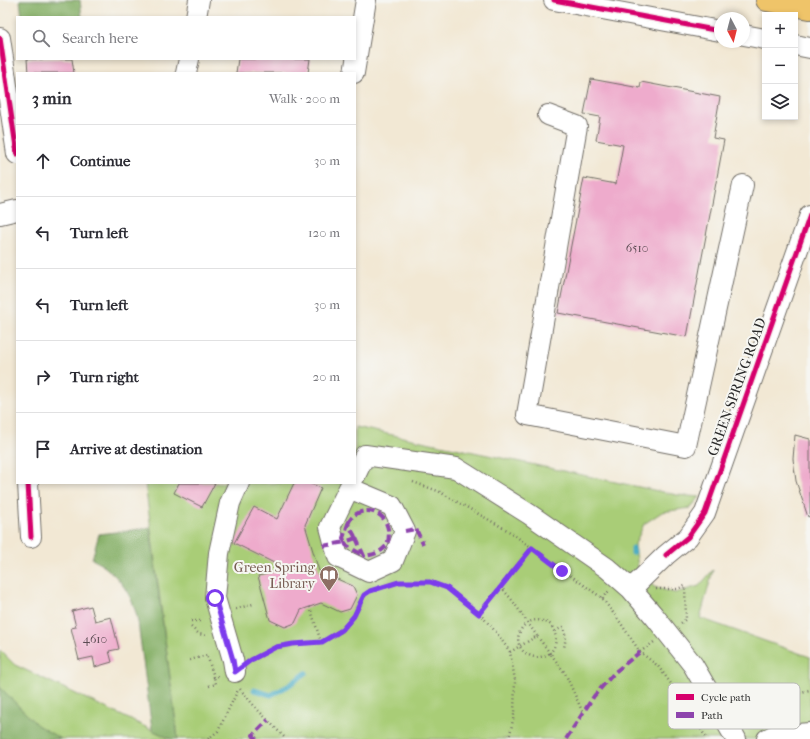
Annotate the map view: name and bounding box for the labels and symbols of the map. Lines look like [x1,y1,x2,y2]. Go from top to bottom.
north arrow [714,12,750,48]
house number: 6510 [626,241,648,255]
street label: GREEN SPRING ROAD [704,315,770,458]
place label: Green Spring Library [234,559,316,592]
route end [553,562,571,580]
library icon: Green Spring Library [318,564,340,592]
route start [206,589,224,607]
house number: 4610 [83,632,107,646]
legend [668,683,800,729]
text: Cycle path [701,691,752,704]
text: Path [701,709,724,722]

